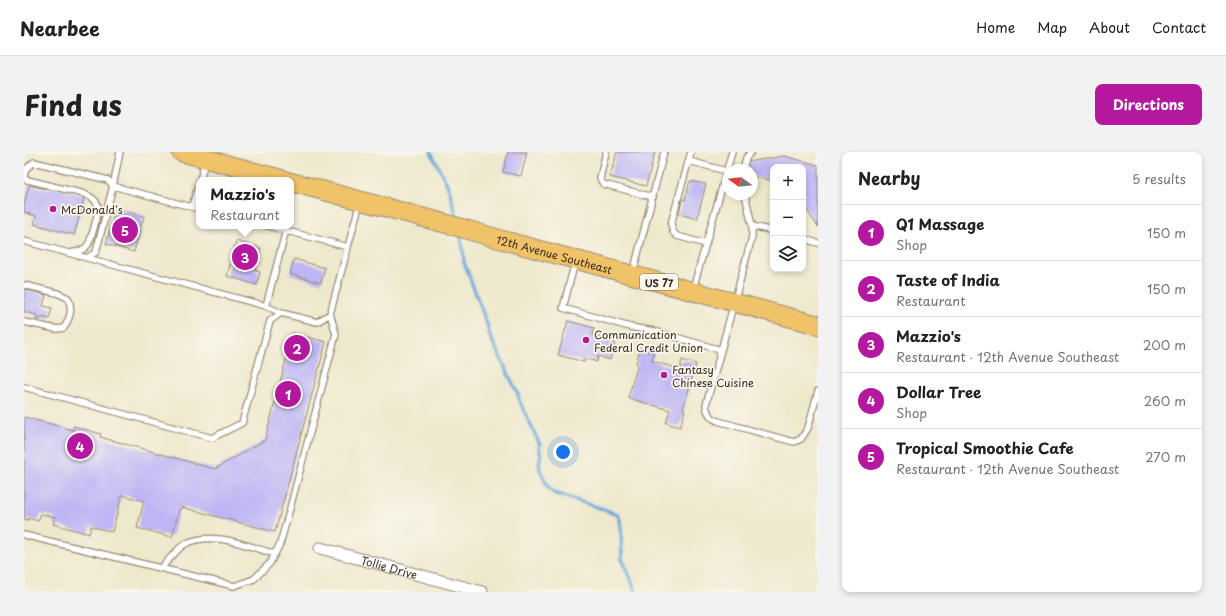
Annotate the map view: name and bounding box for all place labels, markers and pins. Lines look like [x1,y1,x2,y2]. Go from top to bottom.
place label: McDonald's [61,201,123,218]
marker: McDonald's [48,204,58,214]
pin: 5 [112,215,138,245]
pin: 3 [232,242,258,272]
place label: Communication Federal Credit Union [594,326,703,356]
pin: 2 [284,333,310,363]
marker: Communication Federal Credit Union [581,335,591,345]
place label: Fantasy Chinese Cuisine [672,361,754,391]
marker: Fantasy Chinese Cuisine [659,370,669,380]
pin: 1 [275,379,301,409]
pin: 4 [67,431,93,461]

